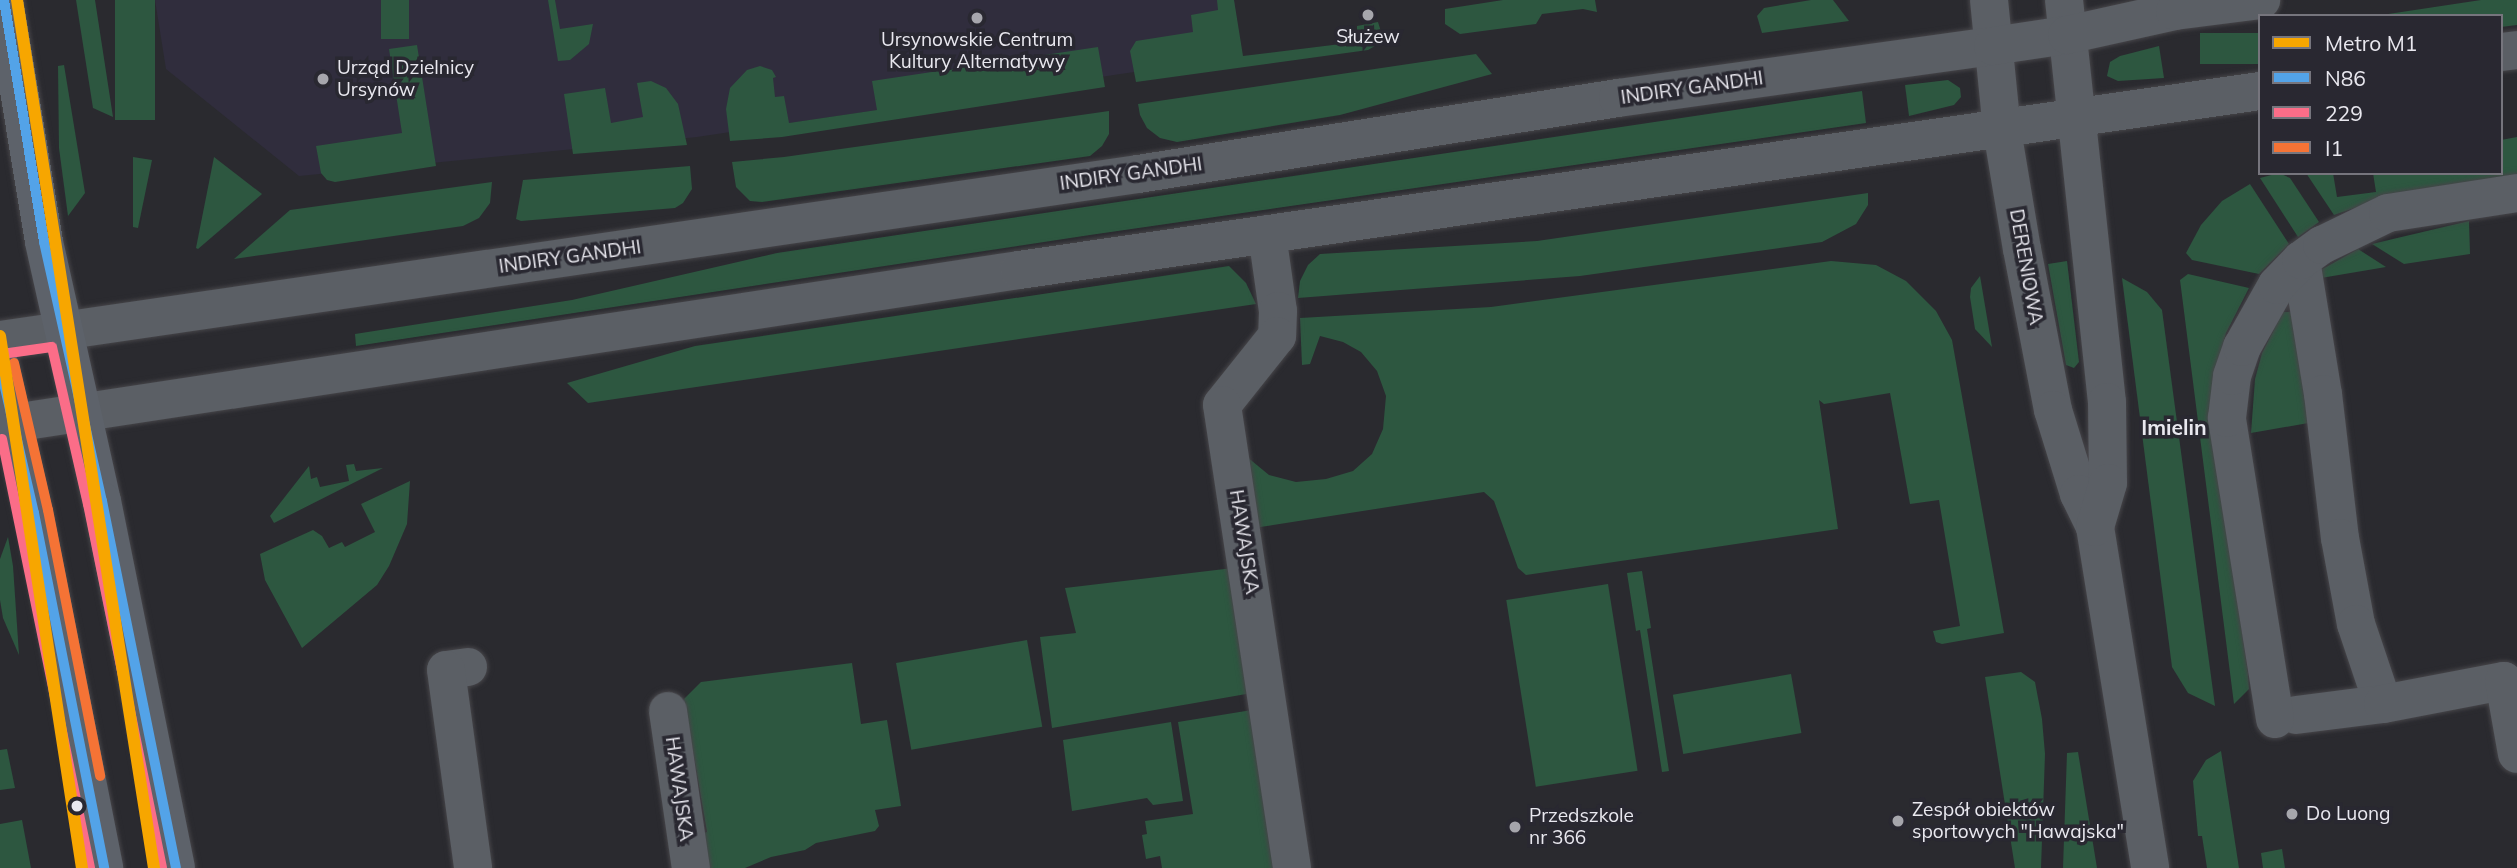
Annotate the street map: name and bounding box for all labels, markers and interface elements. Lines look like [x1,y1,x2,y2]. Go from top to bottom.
marker: Służew [1360,7,1376,23]
marker: Ursynowskie Centrum Kultury Alternatywy [969,10,985,26]
legend [2258,14,2503,175]
place label: Służew [1336,26,1400,48]
place label: Ursynowskie Centrum Kultury Alternatywy [881,29,1073,73]
text: Metro M1 [2325,30,2417,56]
place label: Urząd Dzielnicy Ursynów [337,57,474,101]
text: N86 [2325,65,2366,91]
street label: INDIRY GANDHI [1619,67,1765,109]
marker: Urząd Dzielnicy Ursynów [315,71,331,87]
text: 229 [2325,100,2363,126]
text: I1 [2325,135,2343,161]
street label: INDIRY GANDHI [1058,153,1204,195]
street label: DERENIOWA [2005,207,2047,327]
street label: INDIRY GANDHI [497,236,643,278]
district label: Imielin [2141,414,2207,440]
street label: HAWAJSKA [1224,488,1264,596]
street label: HAWAJSKA [660,735,698,843]
unlabelled marker [70,799,84,813]
place label: Zespół obiektów sportowych "Hawajska" [1912,799,2124,843]
place label: Do Luong [2306,803,2391,825]
place label: Przedszkole nr 366 [1529,805,1634,849]
marker: Do Luong [2284,806,2300,822]
marker: Zespół obiektów sportowych "Hawajska" [1890,813,1906,829]
marker: Przedszkole nr 366 [1507,819,1523,835]

